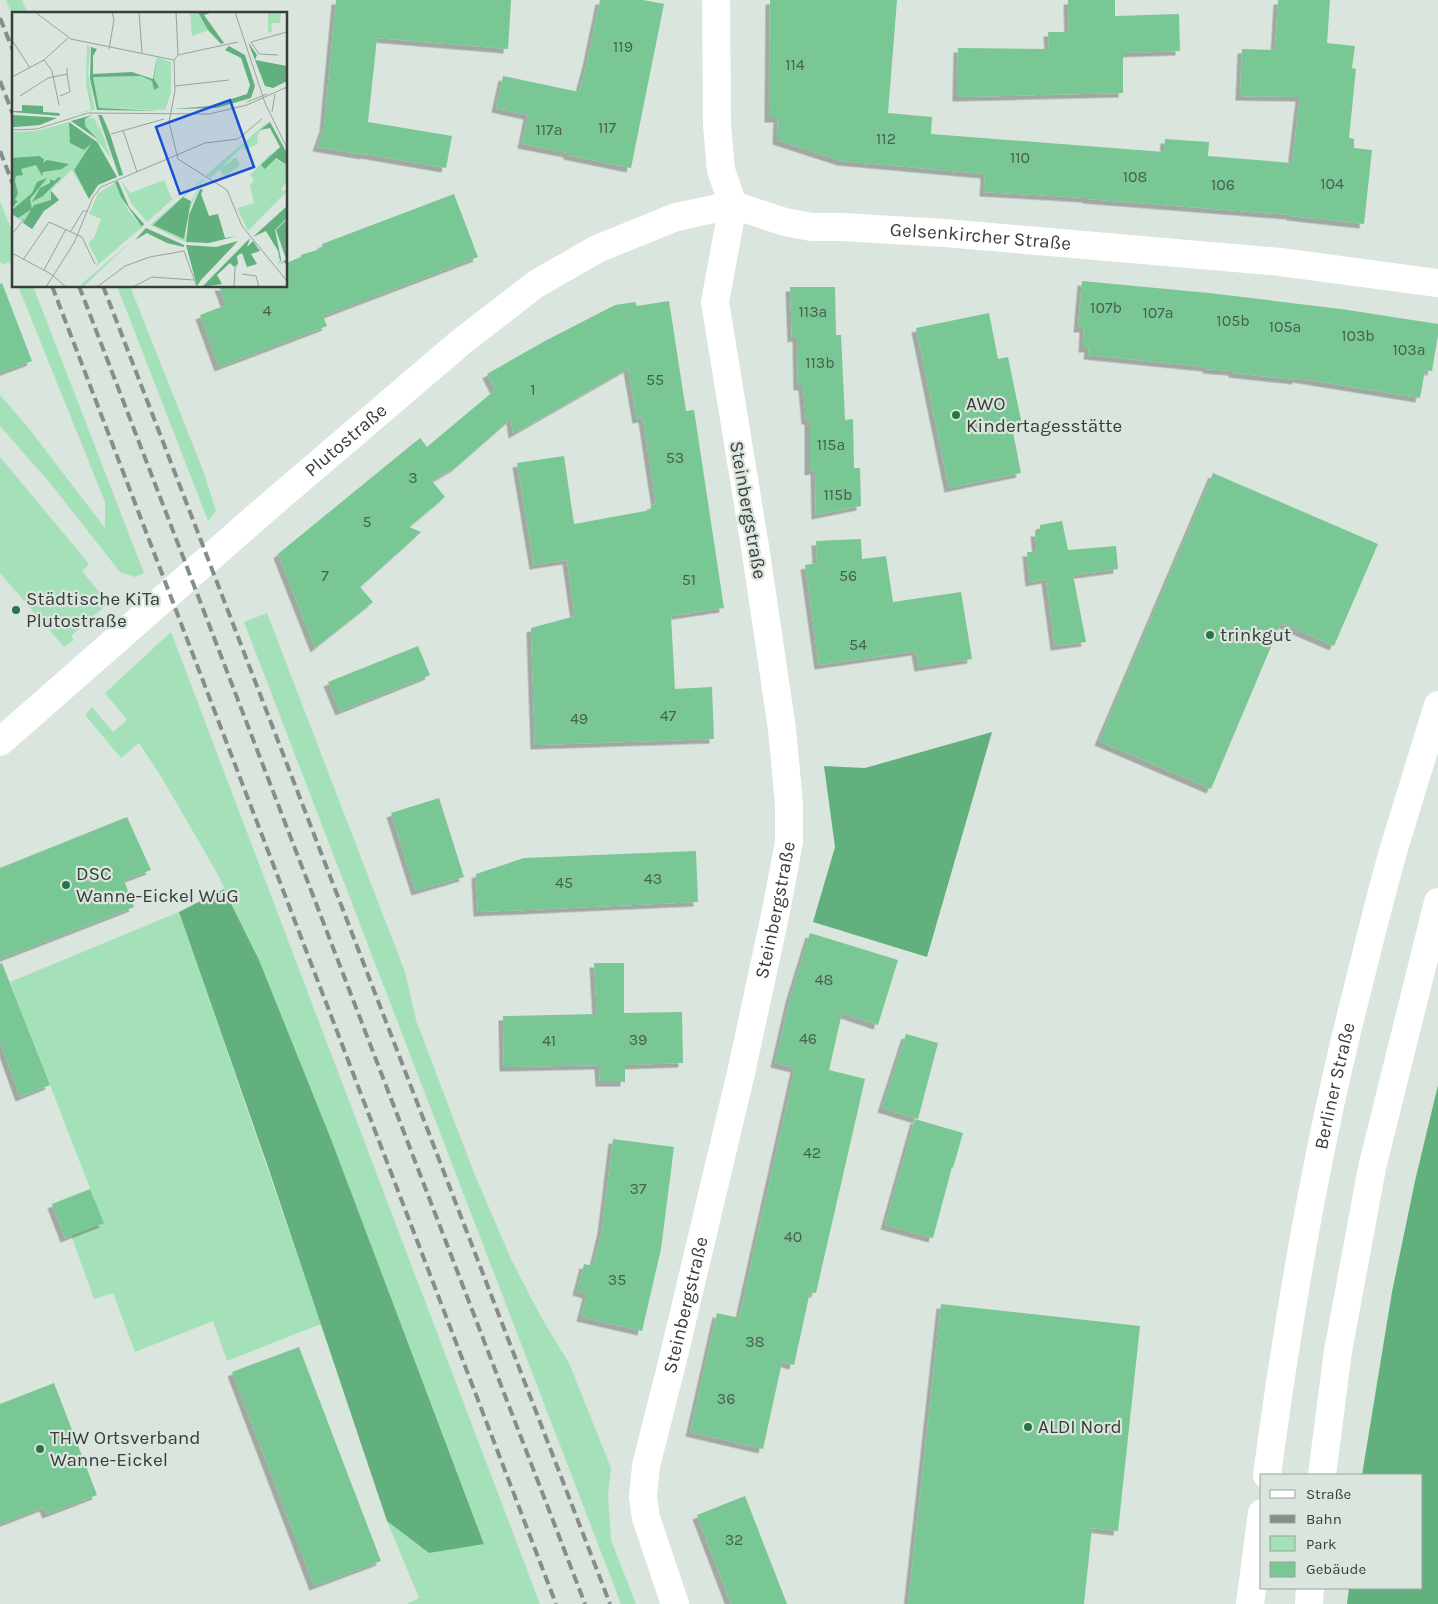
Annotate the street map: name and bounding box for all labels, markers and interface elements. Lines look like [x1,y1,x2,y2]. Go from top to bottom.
inset map [12,12,288,288]
house number: 119 [613,37,633,56]
house number: 114 [785,55,805,74]
house number: 117 [598,118,617,137]
house number: 117a [536,120,562,139]
house number: 112 [876,129,896,148]
house number: 110 [1010,148,1030,167]
house number: 108 [1123,167,1147,186]
house number: 104 [1320,174,1344,193]
house number: 106 [1211,175,1235,194]
street label: Gelsenkircher Straße [889,219,1072,255]
house number: 107b [1090,298,1122,317]
house number: 4 [263,301,272,320]
house number: 113a [799,302,827,321]
house number: 107a [1142,303,1174,322]
house number: 105b [1216,311,1250,330]
house number: 105a [1269,317,1301,336]
house number: 103b [1341,326,1375,345]
house number: 103a [1392,340,1426,359]
house number: 113b [805,353,835,372]
house number: 55 [646,370,664,389]
house number: 1 [530,380,536,399]
place label: AWO Kindertagesstätte [966,393,1122,437]
street label: Plutostraße [300,399,391,481]
marker: AWO Kindertagesstätte [950,409,962,421]
house number: 115a [817,435,845,454]
street label: Steinbergstraße [725,439,771,581]
house number: 53 [666,448,684,467]
house number: 3 [408,468,418,487]
house number: 115b [823,485,853,504]
house number: 5 [362,512,372,531]
house number: 7 [321,566,329,585]
house number: 56 [839,566,857,585]
house number: 51 [682,570,696,589]
place label: Städtische KiTa Plutostraße [26,588,160,632]
marker: Städtische KiTa Plutostraße [10,604,22,616]
place label: trinkgut [1220,624,1291,646]
marker: trinkgut [1204,629,1216,641]
house number: 54 [849,635,867,654]
house number: 47 [660,706,677,725]
house number: 49 [570,709,588,728]
street label: Steinbergstraße [751,839,800,981]
place label: DSC Wanne-Eickel WuG [76,863,239,907]
house number: 43 [644,869,662,888]
house number: 45 [555,873,573,892]
marker: DSC Wanne-Eickel WuG [60,879,72,891]
house number: 48 [815,970,833,989]
street label: Berliner Straße [1310,1020,1360,1151]
house number: 46 [799,1029,817,1048]
house number: 39 [629,1030,647,1049]
house number: 41 [542,1031,556,1050]
house number: 42 [803,1143,821,1162]
house number: 37 [630,1179,647,1198]
house number: 40 [784,1227,802,1246]
street label: Steinbergstraße [659,1234,713,1376]
house number: 35 [608,1270,626,1289]
house number: 38 [745,1332,765,1351]
house number: 36 [717,1389,735,1408]
place label: ALDI Nord [1038,1416,1122,1438]
marker: ALDI Nord [1022,1421,1034,1433]
place label: THW Ortsverband Wanne-Eickel [50,1427,201,1471]
marker: THW Ortsverband Wanne-Eickel [34,1443,46,1455]
legend [1260,1474,1423,1589]
text: Straße [1306,1485,1351,1503]
text: Bahn [1306,1510,1342,1528]
house number: 32 [725,1530,743,1549]
text: Park [1306,1535,1336,1553]
text: Gebäude [1306,1560,1366,1578]

